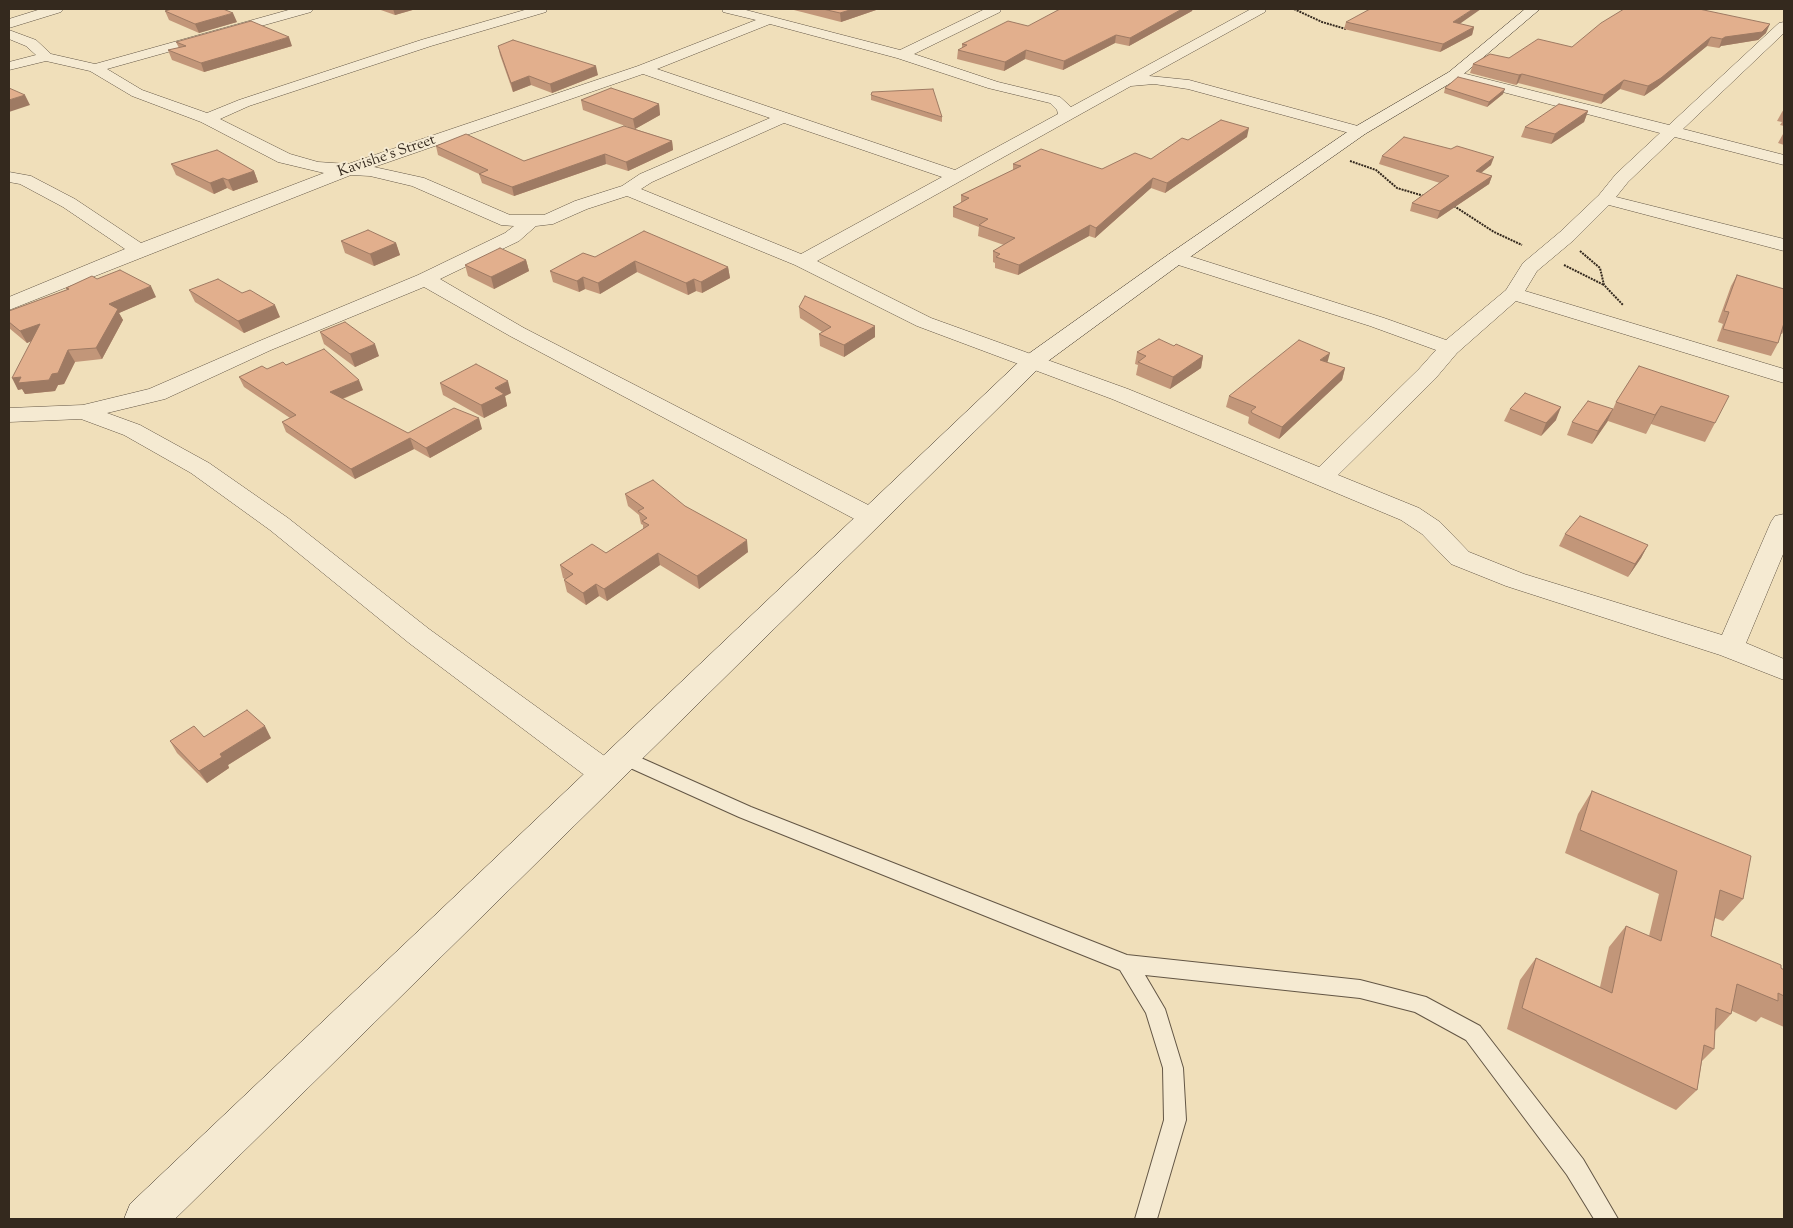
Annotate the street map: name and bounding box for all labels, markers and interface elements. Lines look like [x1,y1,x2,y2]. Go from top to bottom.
street label: Kavishe’s Street [336,132,438,182]

